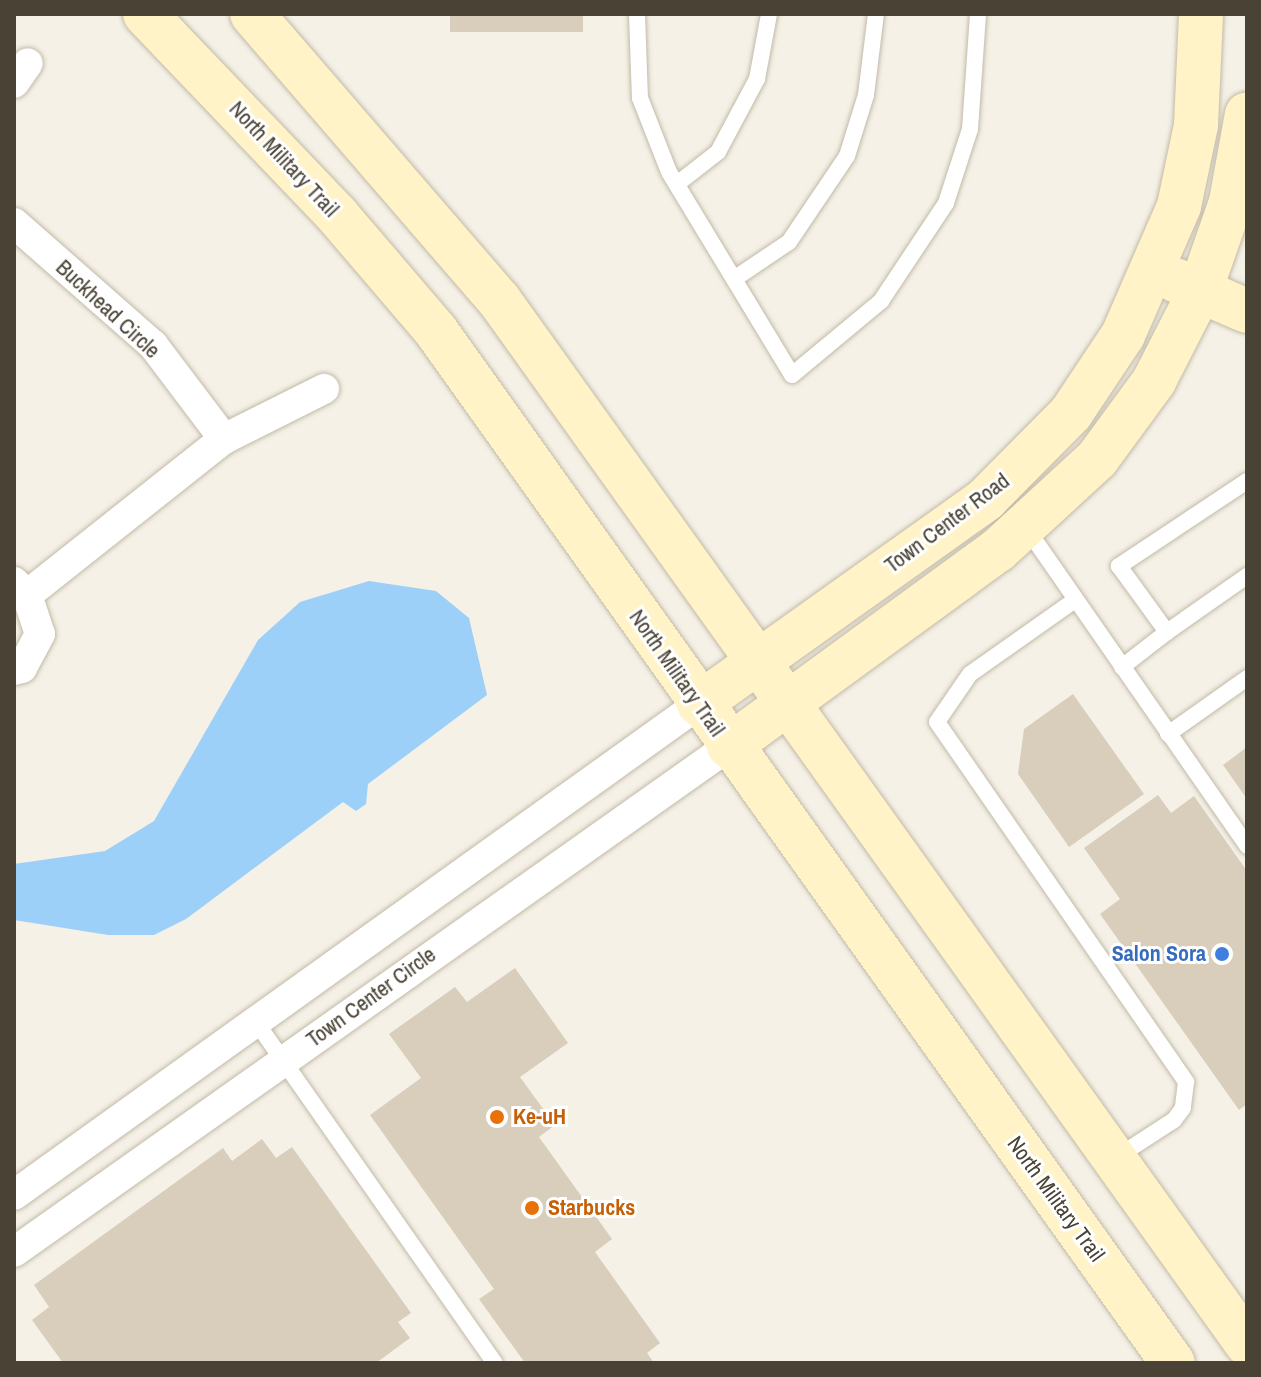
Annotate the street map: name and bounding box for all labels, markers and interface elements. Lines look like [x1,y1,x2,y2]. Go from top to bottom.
street label: North Military Trail [224,96,344,222]
street label: Buckhead Circle [51,254,165,364]
street label: Town Center Road [879,468,1015,578]
street label: North Military Trail [624,605,730,741]
street label: Town Center Circle [301,941,441,1053]
place label: Salon Sora [1112,941,1206,967]
marker: Salon Sora [1213,945,1231,963]
place label: Ke-uH [513,1104,566,1130]
marker: Ke-uH [488,1108,506,1126]
street label: North Military Trail [1002,1131,1110,1267]
place label: Starbucks [548,1195,635,1221]
marker: Starbucks [523,1199,541,1217]

